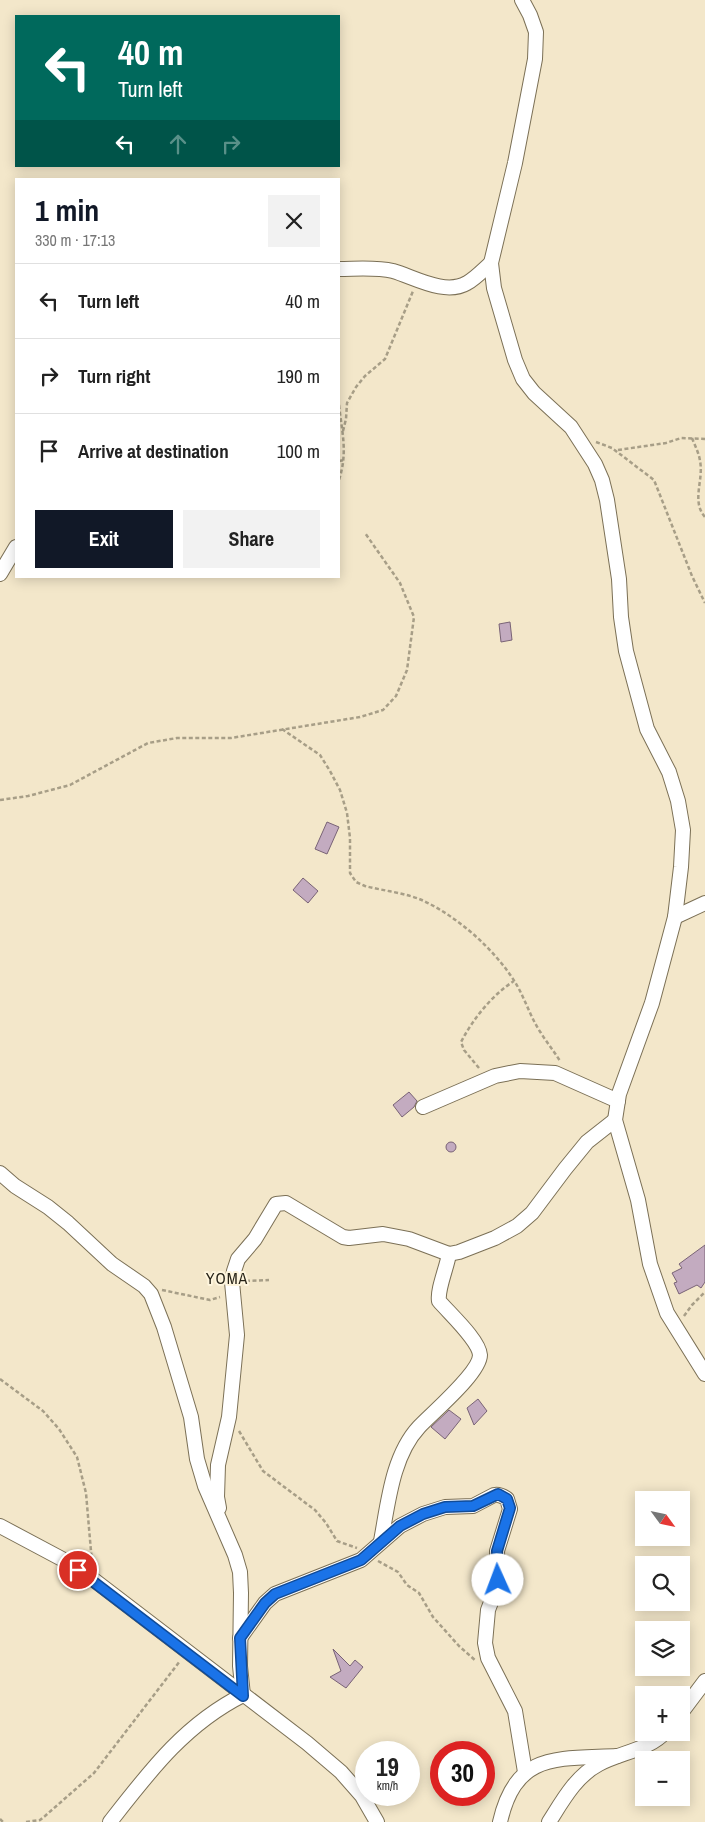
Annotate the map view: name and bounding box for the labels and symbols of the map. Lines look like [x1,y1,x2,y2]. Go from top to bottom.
district label: YOMA [206,1267,248,1289]
north arrow [635,1491,690,1546]
pin [57,1549,99,1591]
position arrow [471,1553,523,1605]
speed limit sign: 30 [430,1741,495,1806]

